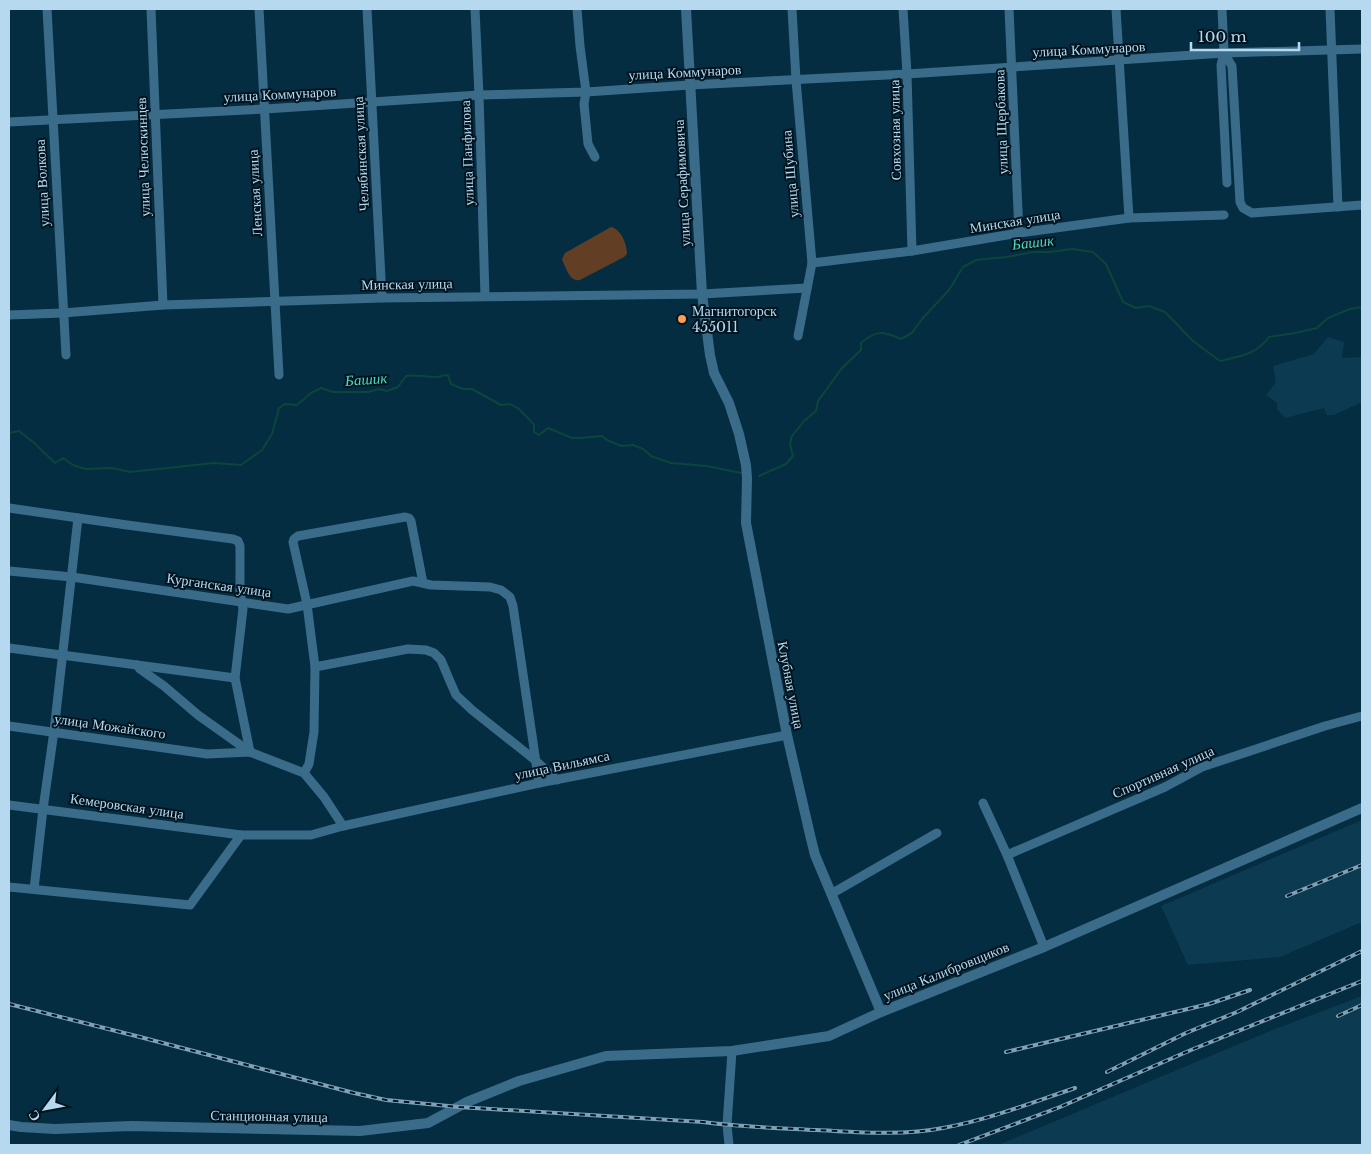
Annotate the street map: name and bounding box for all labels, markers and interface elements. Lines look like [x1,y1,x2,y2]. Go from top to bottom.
scale bar [1191,20,1298,52]
text: 100 m [1198,27,1247,46]
street label: улица Коммунаров [1032,37,1146,61]
street label: улица Коммунаров [628,60,742,84]
street label: улица Щербакова [990,68,1012,175]
street label: Совхозная улица [885,79,905,180]
street label: улица Коммунаров [223,82,337,106]
street label: Челябинская улица [349,95,373,212]
street label: улица Челюскинцев [132,97,154,217]
street label: улица Панфилова [456,99,478,206]
street label: улица Серафимовича [670,118,694,247]
street label: улица Шубина [777,129,803,219]
street label: улица Волкова [31,138,53,227]
street label: Ленская улица [244,148,266,237]
street label: Минская улица [968,205,1062,237]
water label: Башик [1010,230,1056,254]
street label: Минская улица [361,274,454,294]
place label: Магнитогорск 455011 [692,302,777,336]
marker: Магнитогорск 455011 [676,313,688,325]
water label: Башик [343,368,389,390]
street label: Курганская улица [165,569,273,601]
street label: Клубная улица [774,640,808,731]
street label: улица Можайского [53,709,167,743]
street label: Спортивная улица [1109,741,1217,803]
street label: улица Вильямса [513,746,612,784]
street label: Кемеровская улица [69,789,186,823]
street label: улица Калибровщиков [880,937,1012,1004]
north arrow [20,1084,70,1134]
street label: Станционная улица [210,1106,329,1126]
text: С [24,1107,44,1125]

